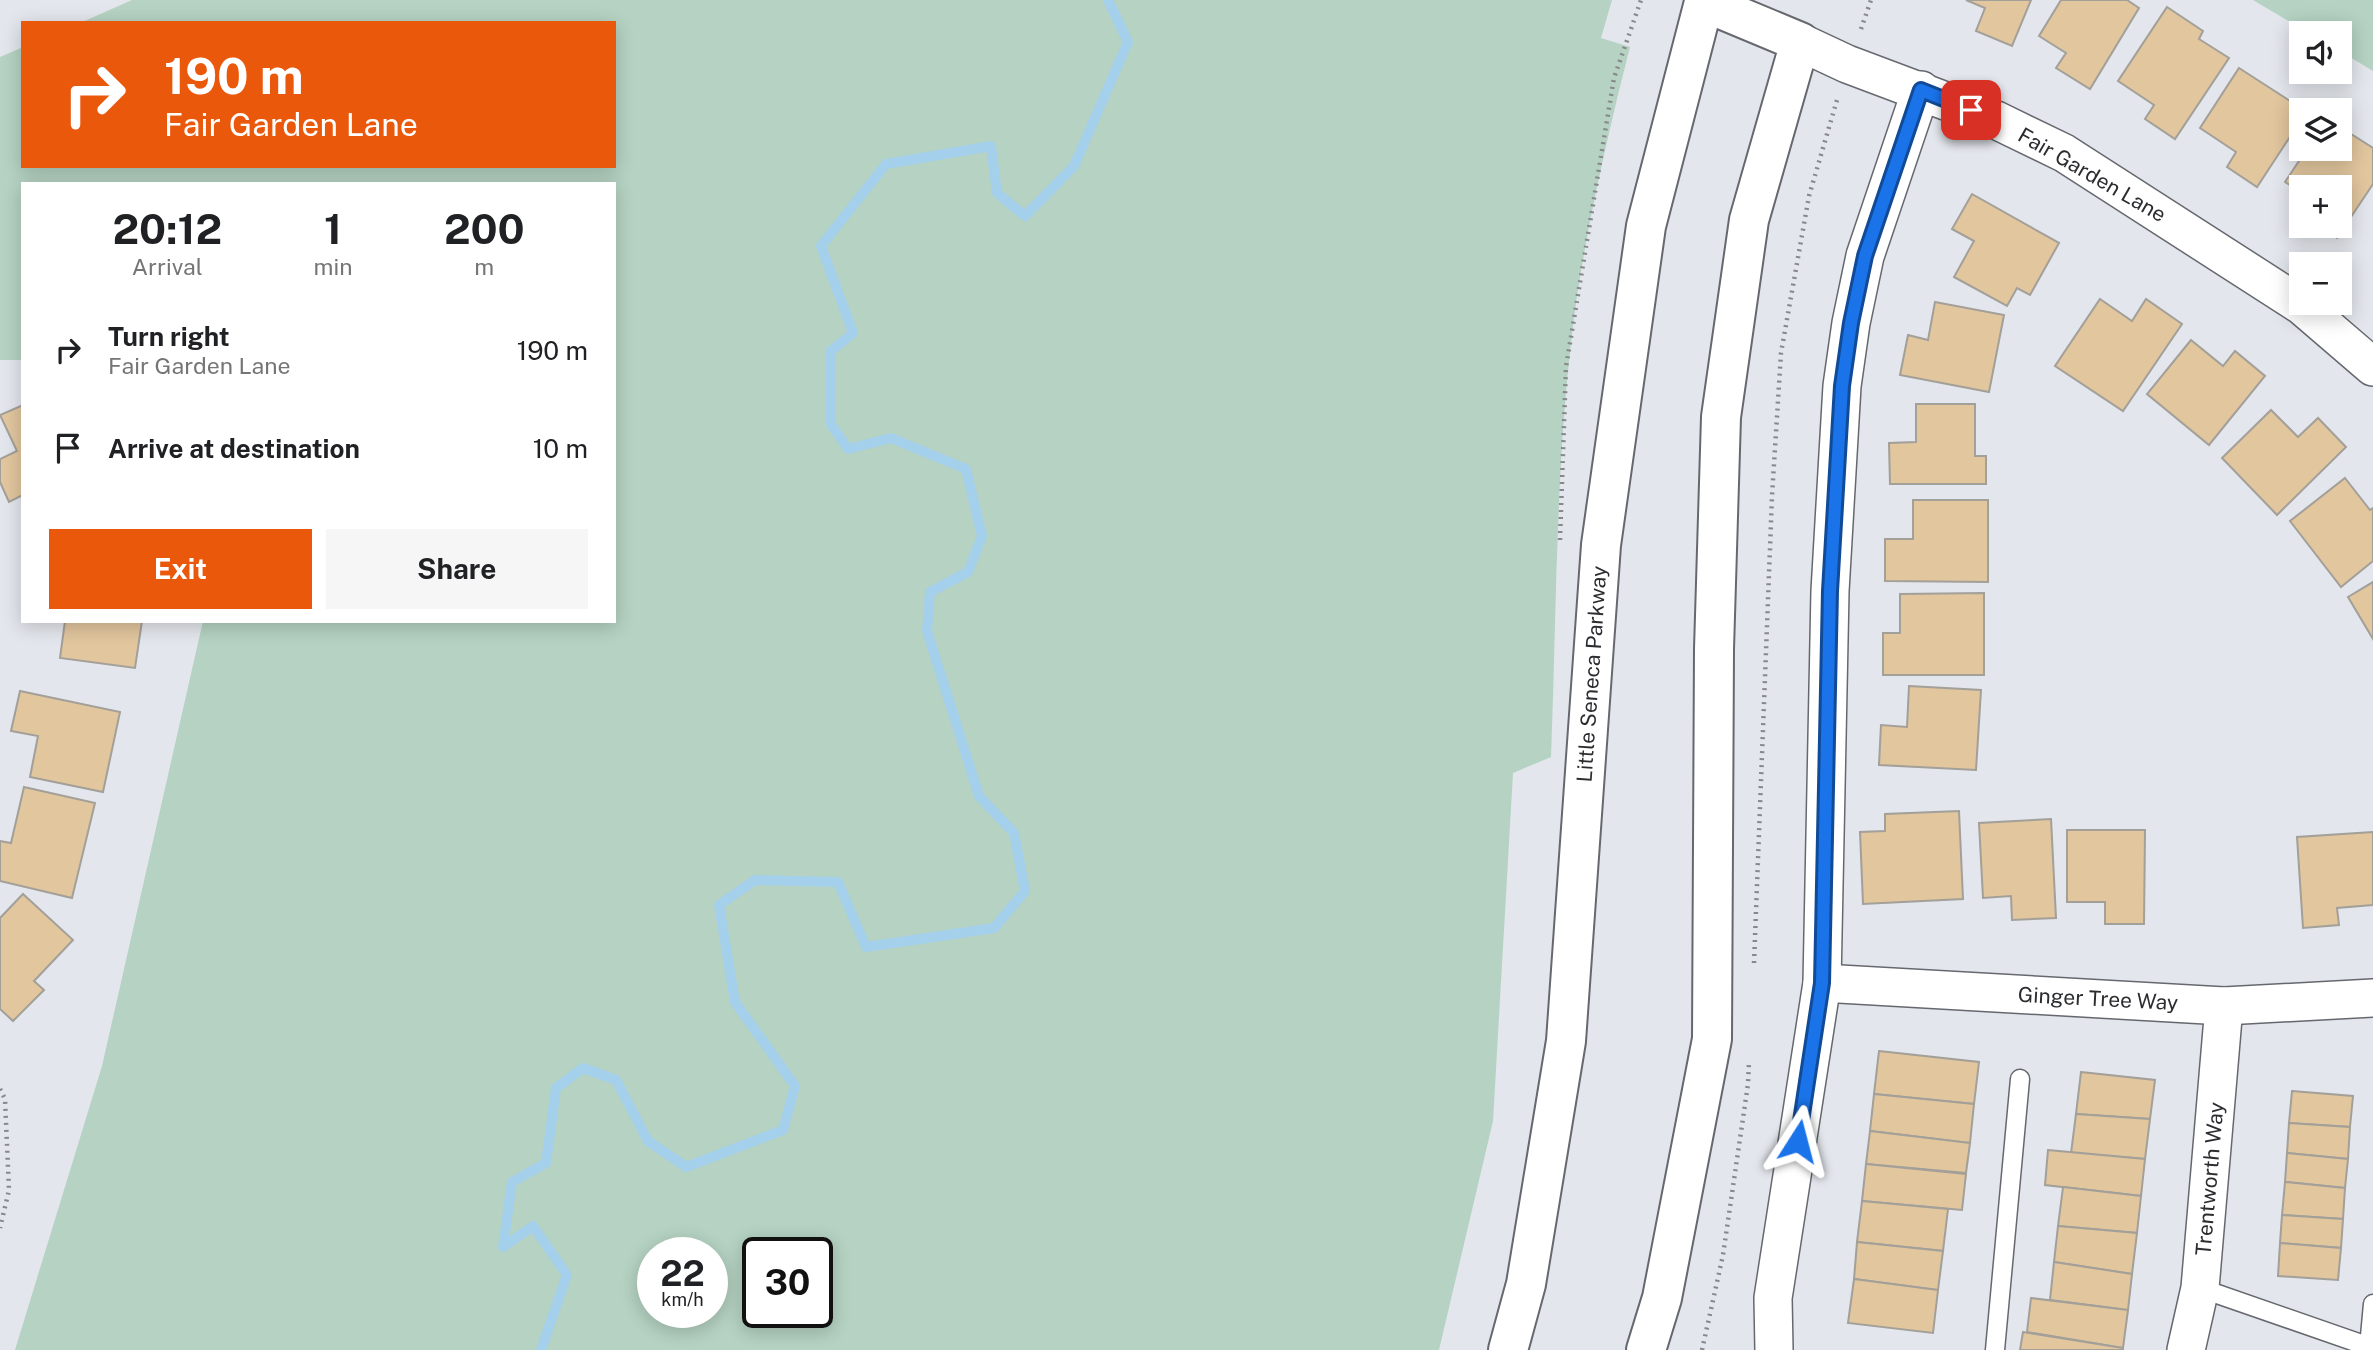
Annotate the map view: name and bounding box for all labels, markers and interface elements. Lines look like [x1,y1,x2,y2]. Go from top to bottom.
map controls [2289,21,2352,315]
button: sound [2289,21,2352,84]
text: 190 m [164,47,304,105]
icon: right [49,49,140,140]
pin [1941,80,2001,140]
icon: arrive [1952,91,1990,129]
button: layers [2289,98,2352,161]
text: Fair Garden Lane [164,106,418,143]
street label: Fair Garden Lane [2014,122,2171,227]
button: + [2289,175,2352,238]
text: 20:12 [112,204,222,253]
text: 1 [324,204,342,253]
text: 200 [444,204,525,253]
button: − [2289,252,2352,315]
text: Arrival [132,253,203,280]
text: min [314,253,353,280]
text: m [474,253,494,280]
text: Turn right [108,321,230,352]
icon: right [49,331,87,369]
text: 190 m [517,335,588,366]
text: Fair Garden Lane [108,352,291,379]
icon: arrive [49,429,87,467]
text: Arrive at destination [108,433,360,464]
text: 10 m [533,433,588,464]
button: Exit [49,529,312,609]
button: Share [326,529,588,609]
street label: Little Seneca Parkway [1571,565,1612,783]
street label: Ginger Tree Way [2017,982,2179,1015]
street label: Trentworth Way [2190,1101,2229,1257]
position arrow [1761,1104,1835,1178]
speed limit sign: 30 [742,1237,833,1328]
text: 22 [660,1253,705,1294]
text: km/h [661,1289,704,1310]

